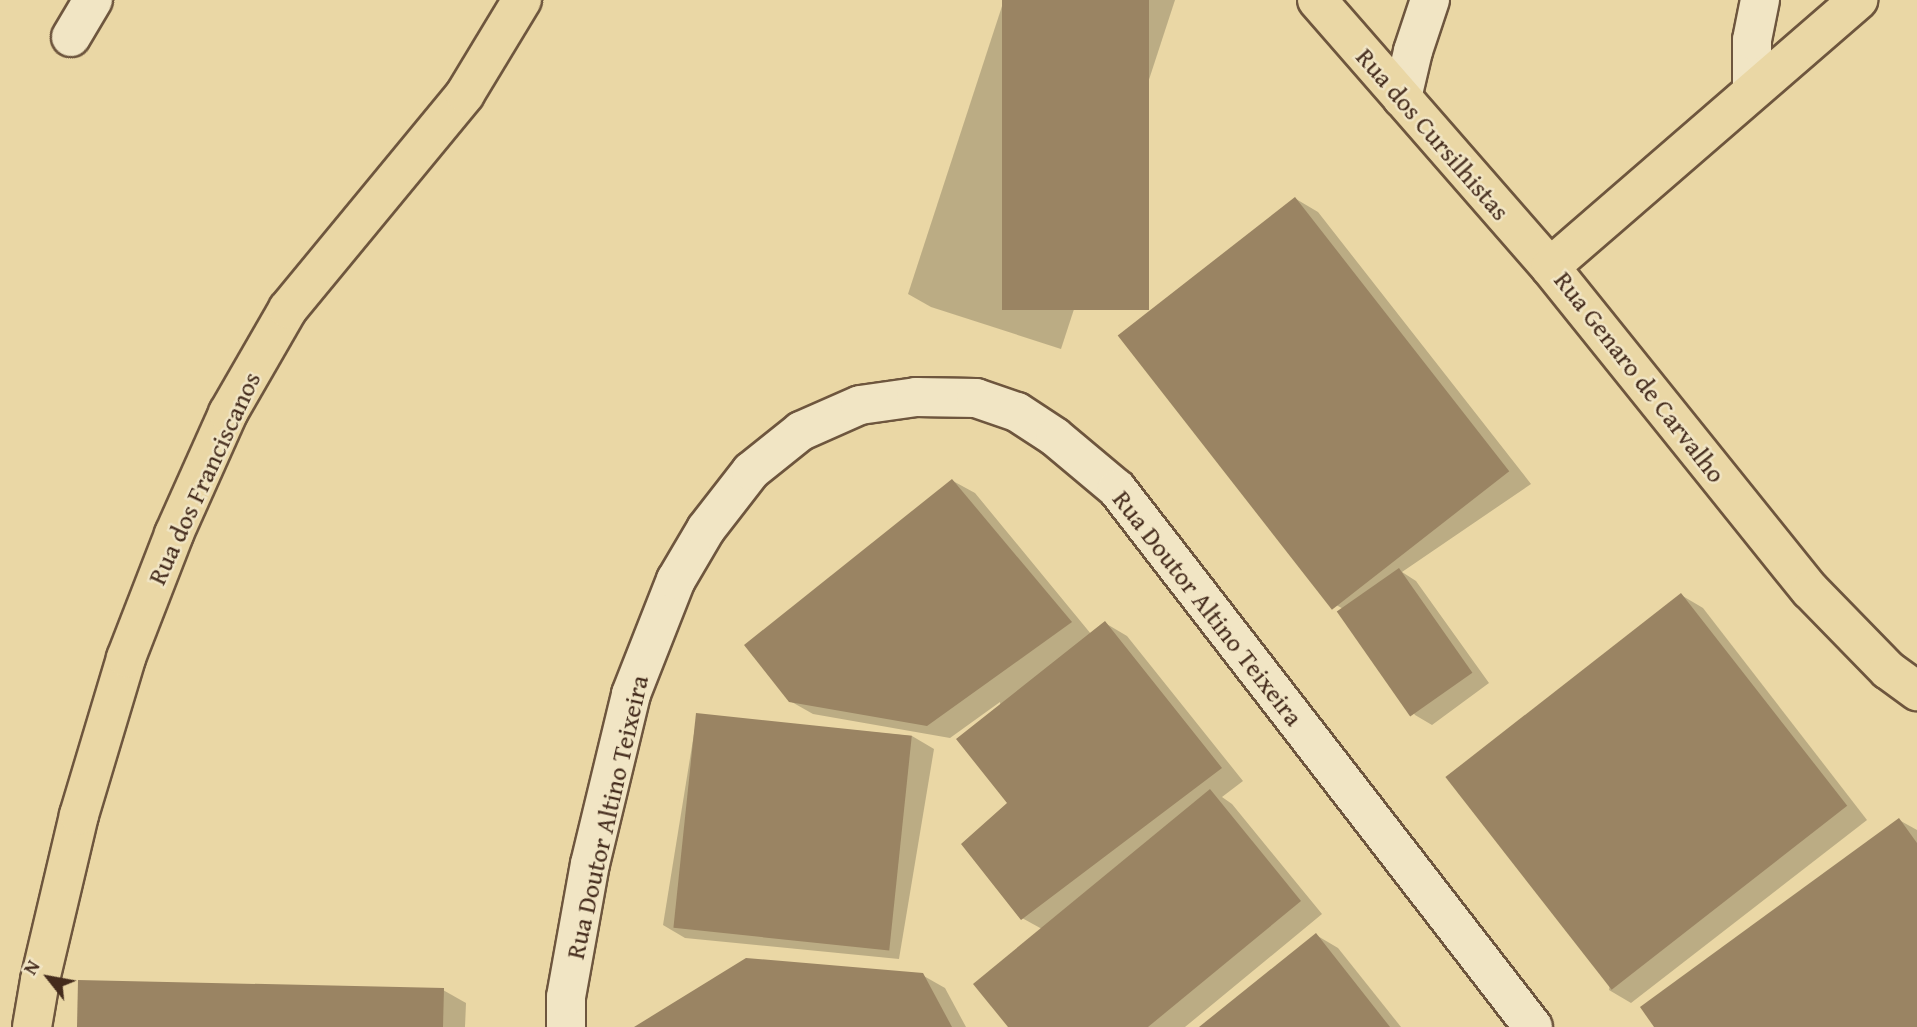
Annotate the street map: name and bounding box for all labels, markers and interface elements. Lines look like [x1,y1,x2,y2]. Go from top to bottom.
street label: Rua dos Cursilhistas [1350,41,1516,227]
street label: Rua Genaro de Carvalho [1548,265,1732,489]
street label: Rua dos Franciscanos [141,367,267,589]
street label: Rua Doutor Altino Teixeira [1106,484,1310,732]
street label: Rua Doutor Altino Teixeira [559,672,655,962]
north arrow [14,943,84,1013]
text: N [16,955,46,980]

